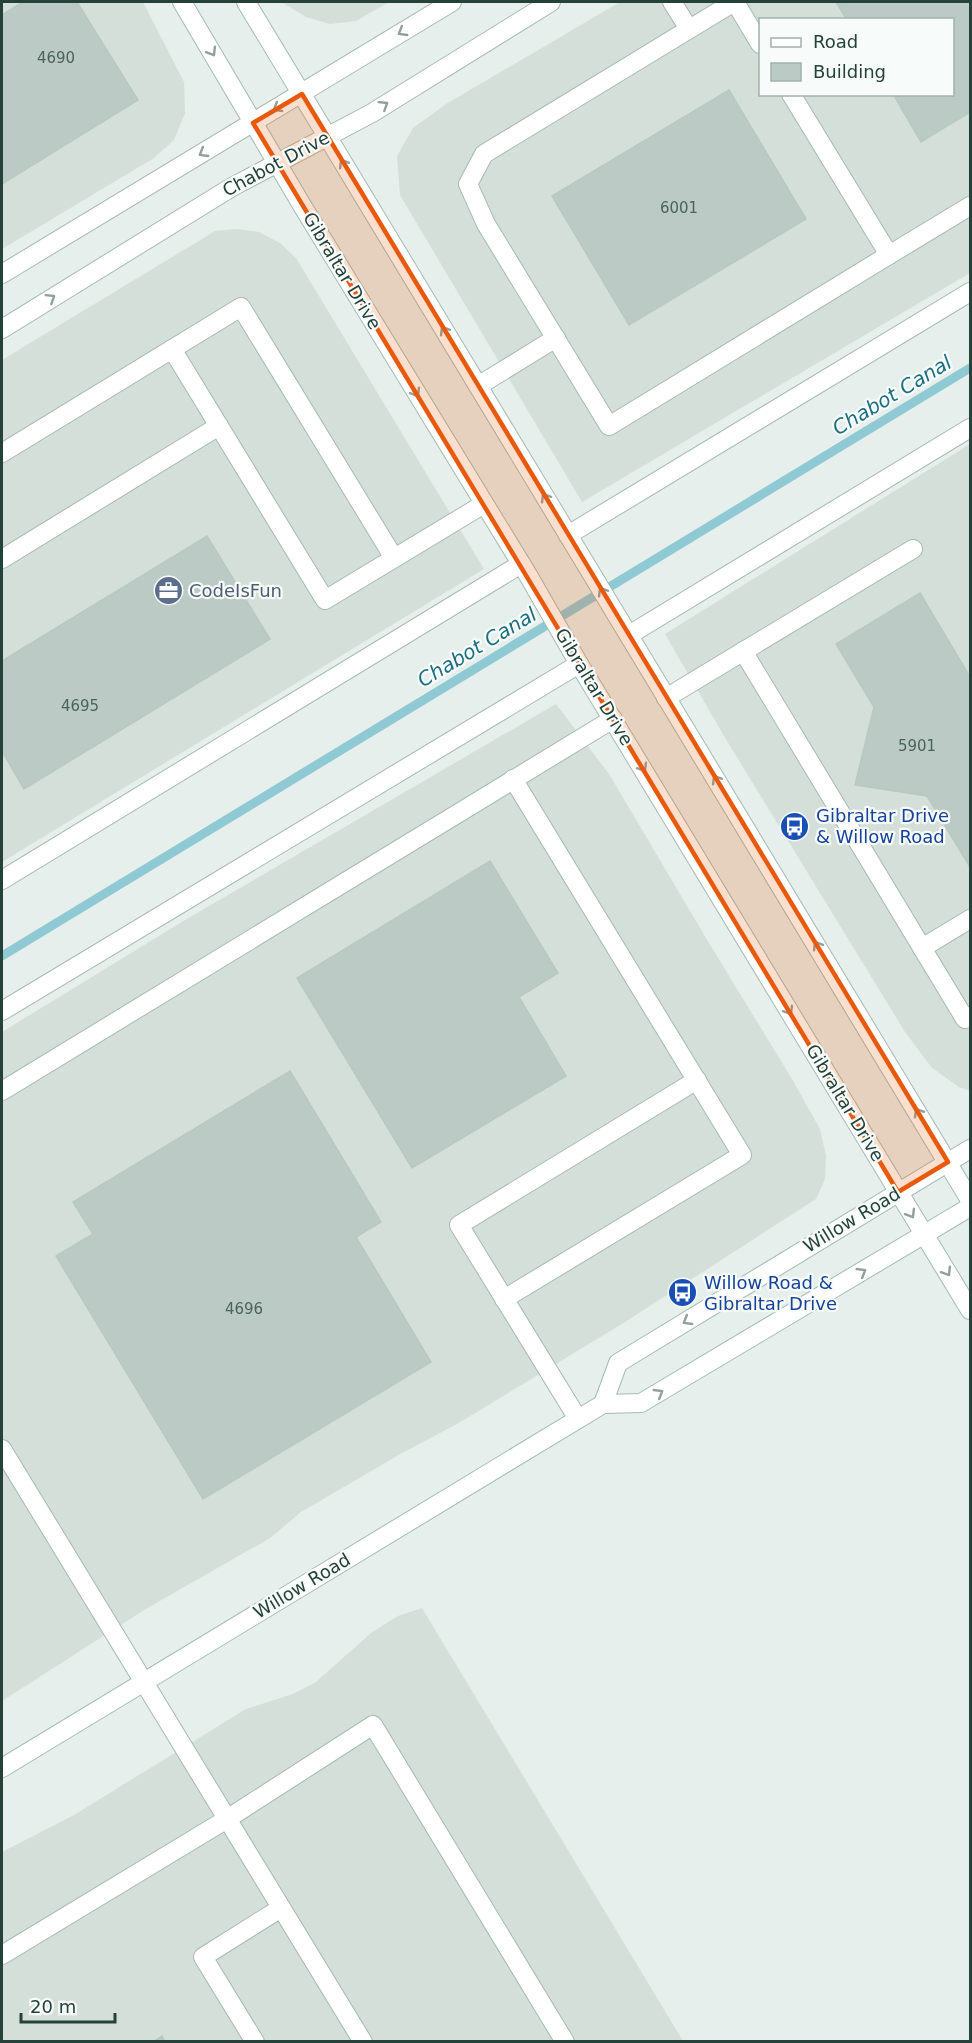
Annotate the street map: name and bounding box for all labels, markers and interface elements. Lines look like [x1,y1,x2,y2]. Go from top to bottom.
legend [759,18,954,96]
one-way arrow [398,24,408,36]
text: Road [813,31,858,52]
one-way arrow [204,46,216,56]
house number: 4690 [37,49,75,67]
text: Building [813,61,886,82]
one-way arrow [273,101,283,113]
one-way arrow [378,101,388,113]
street label: Chabot Drive [219,127,333,201]
one-way arrow [199,146,209,157]
one-way arrow [339,159,350,169]
house number: 6001 [660,199,698,217]
street label: Gibraltar Drive [299,208,386,333]
one-way arrow [45,294,55,306]
one-way arrow [440,326,451,336]
water label: Chabot Canal [828,350,956,440]
one-way arrow [408,386,419,397]
one-way arrow [541,493,552,503]
office icon: CodeIsFun [152,575,184,607]
place label: CodeIsFun [189,580,282,601]
one-way arrow [598,587,609,597]
water label: Chabot Canal [413,602,541,692]
street label: Gibraltar Drive [551,624,638,749]
house number: 4695 [61,697,99,715]
house number: 5901 [898,737,936,755]
one-way arrow [635,762,647,772]
one-way arrow [712,774,723,785]
place label: Gibraltar Drive & Willow Road [816,805,949,847]
bus stop icon: Gibraltar Drive & Willow Road [779,810,811,842]
one-way arrow [812,941,824,951]
one-way arrow [782,1005,794,1015]
street label: Gibraltar Drive [802,1040,889,1165]
one-way arrow [913,1108,925,1118]
street label: Willow Road [800,1182,904,1257]
one-way arrow [904,1207,915,1218]
one-way arrow [940,1266,952,1276]
one-way arrow [856,1268,866,1280]
place label: Willow Road & Gibraltar Drive [704,1272,837,1314]
bus stop icon: Willow Road & Gibraltar Drive [667,1277,699,1309]
house number: 4696 [225,1300,263,1318]
one-way arrow [683,1314,693,1326]
one-way arrow [653,1389,663,1400]
street label: Willow Road [250,1548,354,1623]
scale bar [21,1986,116,2024]
text: 20 m [30,1996,76,2017]

